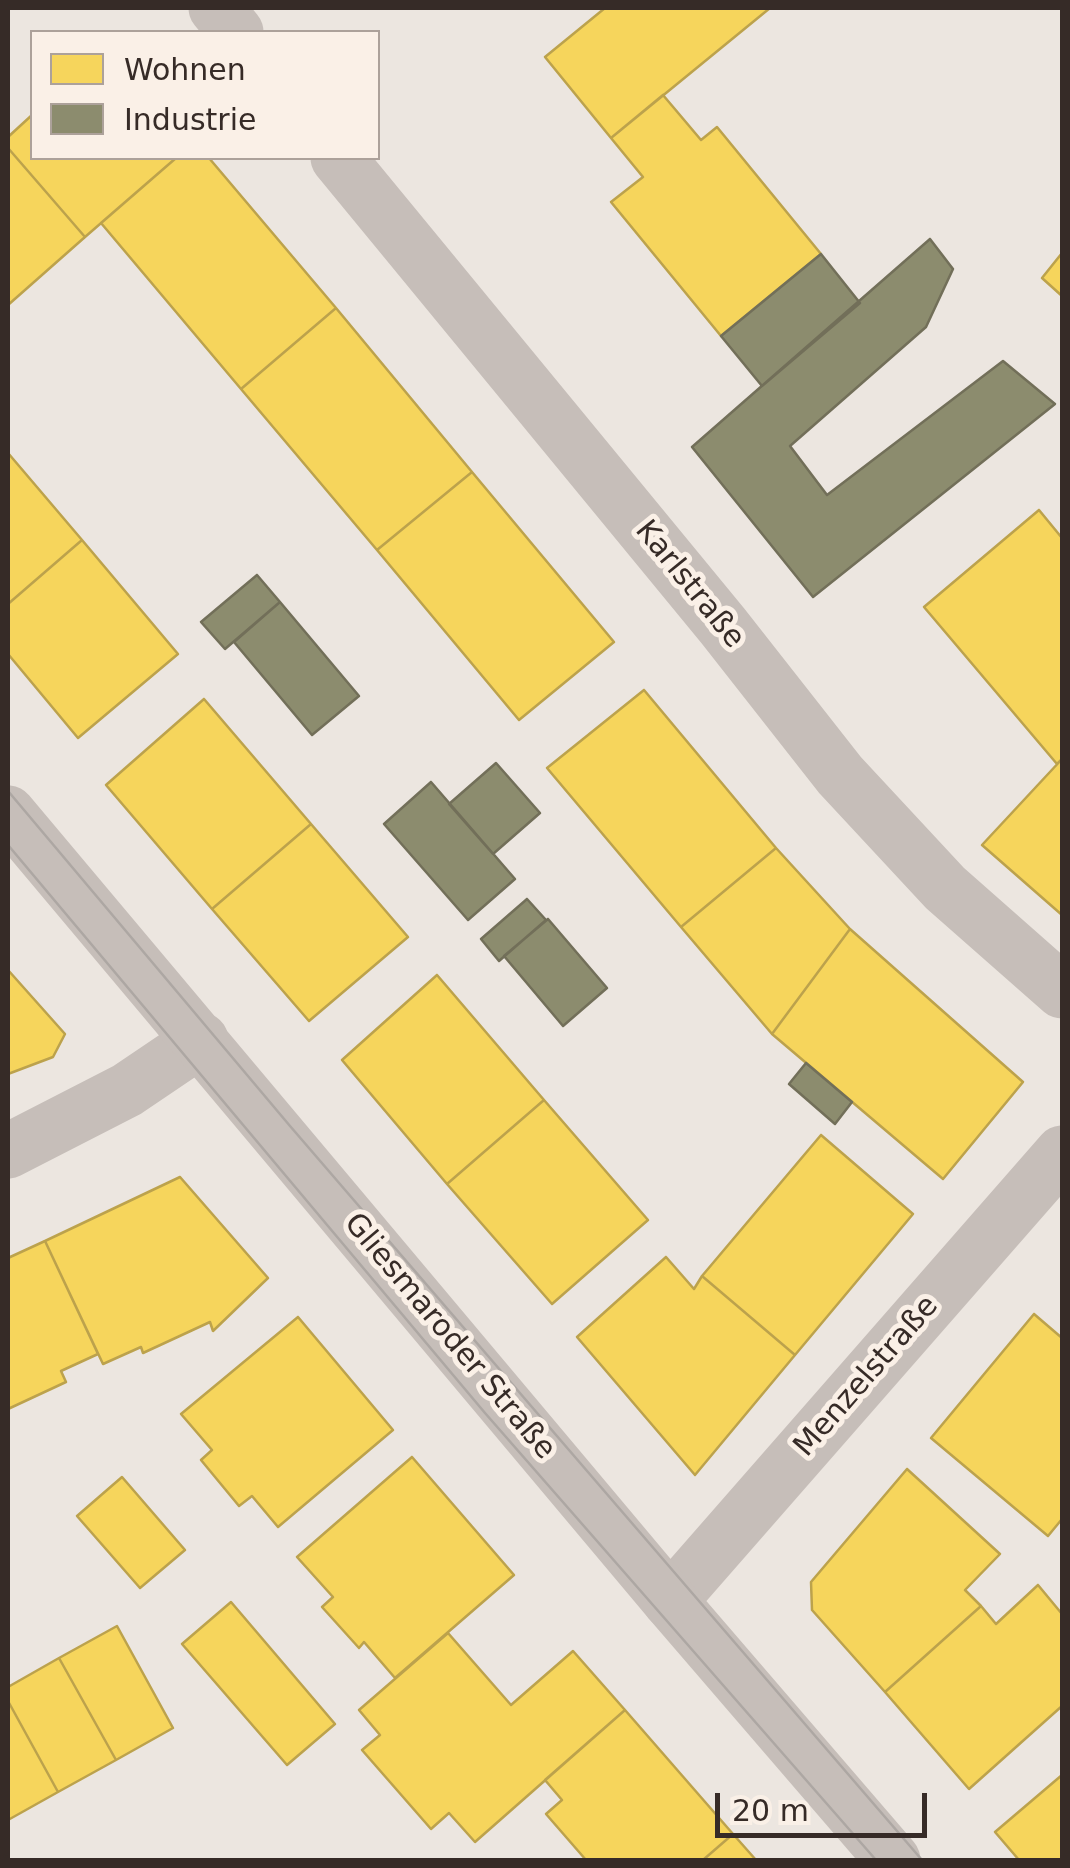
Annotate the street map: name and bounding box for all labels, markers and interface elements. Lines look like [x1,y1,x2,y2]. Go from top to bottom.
legend [30,30,380,160]
text: Wohnen [124,52,246,87]
text: Industrie [124,102,256,137]
street label: Karlstraße [627,514,751,656]
street label: Gliesmaroder Straße [336,1207,562,1467]
street label: Menzelstraße [787,1289,947,1465]
scale bar [720,1773,932,1835]
text: 20 m [732,1793,809,1828]

